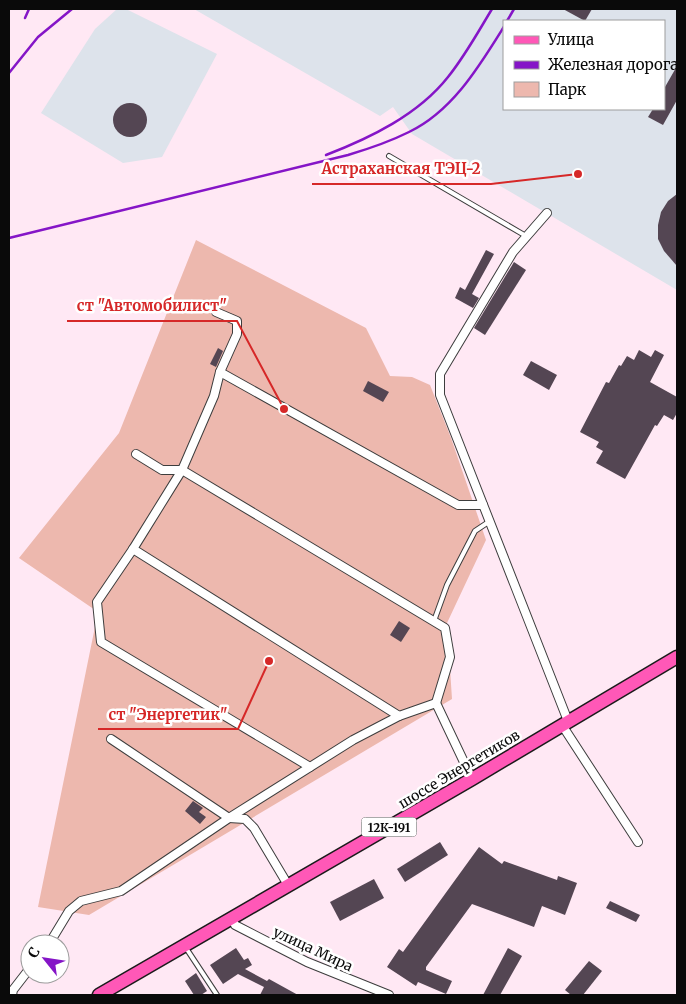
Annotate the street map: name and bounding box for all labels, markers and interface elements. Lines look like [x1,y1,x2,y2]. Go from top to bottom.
legend [503,20,666,110]
text: Улица [547,30,594,49]
text: Железная дорога [548,55,678,74]
text: Парк [548,80,587,99]
callout: Астраханская ТЭЦ-2 [312,154,491,184]
text: Астраханская ТЭЦ-2 [320,159,481,178]
callout: ст "Автомобилист" [67,291,237,321]
text: ст "Автомобилист" [77,296,227,315]
callout: ст "Энергетик" [98,699,238,729]
text: ст "Энергетик" [108,705,228,724]
street label: шоссе Энергетиков [395,726,523,812]
road number: 12К-191 [362,818,416,836]
street label: улица Мира [270,923,356,976]
north arrow [20,934,70,984]
text: С [24,944,44,961]

